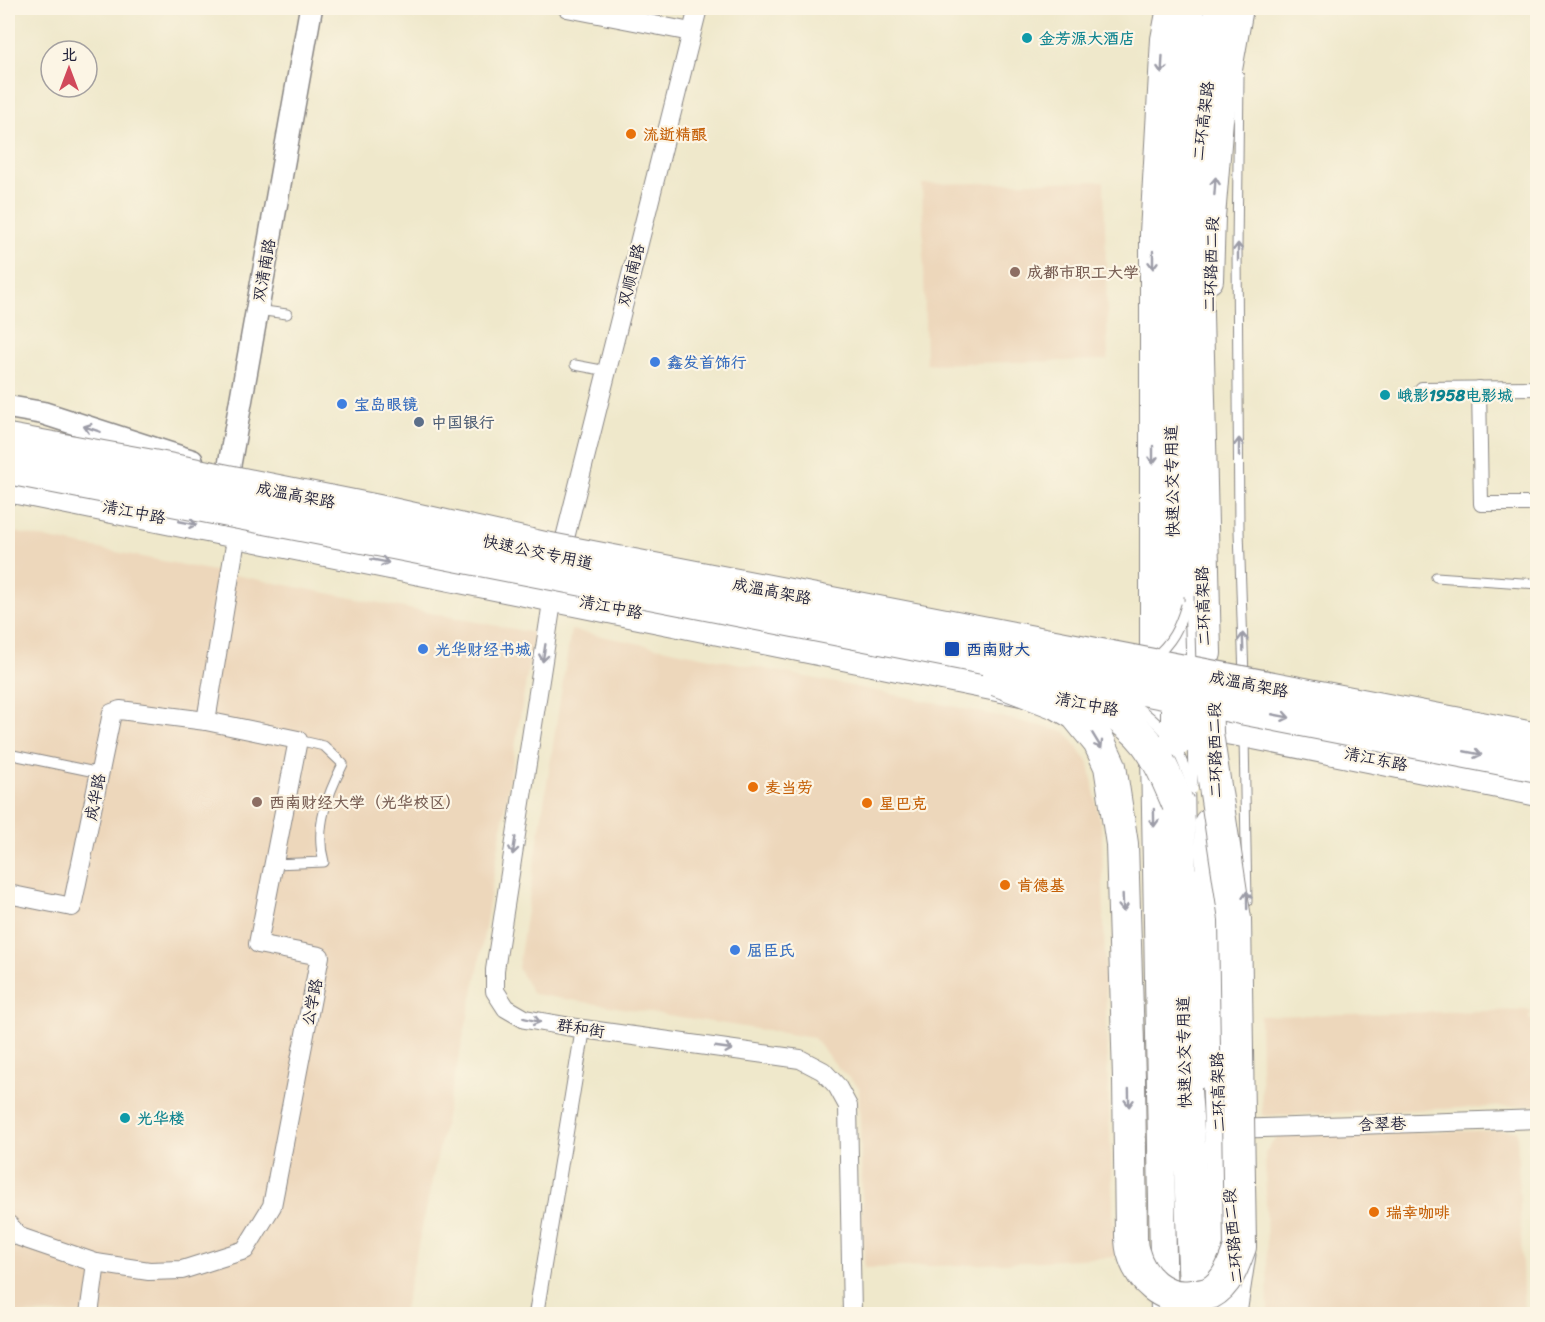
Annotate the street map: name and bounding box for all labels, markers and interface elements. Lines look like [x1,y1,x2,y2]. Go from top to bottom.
place label: 金芳源大酒店 [1039,24,1135,53]
marker: 金芳源大酒店 [1020,31,1034,45]
north arrow [39,39,99,99]
text: 北 [61,40,77,69]
one-way arrow [1157,55,1168,75]
street label: 二环高架路 [1184,80,1222,162]
place label: 流逝精酿 [643,120,708,149]
marker: 流逝精酿 [624,127,638,141]
one-way arrow [1209,177,1220,197]
street label: 二环路西二段 [1195,216,1227,312]
street label: 双清南路 [244,236,284,304]
street label: 双顺南路 [609,240,653,310]
one-way arrow [1232,243,1244,263]
one-way arrow [1147,250,1159,270]
place label: 成都市职工大学 [1027,258,1139,287]
marker: 成都市职工大学 [1008,265,1022,279]
place label: 鑫发首饰行 [667,348,747,377]
marker: 鑫发首饰行 [648,355,662,369]
place label: 峨影1958电影城 [1397,381,1513,410]
marker: 峨影1958电影城 [1378,388,1392,402]
place label: 宝岛眼镜 [354,390,418,419]
marker: 宝岛眼镜 [335,397,349,411]
place label: 中国银行 [431,408,495,437]
marker: 中国银行 [412,415,426,429]
one-way arrow [83,423,102,434]
street label: 快速公交专用道 [1157,425,1187,537]
one-way arrow [1233,438,1245,458]
one-way arrow [1147,445,1159,465]
street label: 成温高架路 [254,473,338,517]
street label: 清江中路 [100,492,168,532]
one-way arrow [178,518,198,529]
street label: 快速公交专用道 [480,526,596,578]
one-way arrow [369,556,389,567]
street label: 二环高架路 [1187,566,1219,646]
street label: 成温高架路 [730,569,814,613]
street label: 清江中路 [577,587,645,627]
one-way arrow [1238,632,1249,652]
place label: 光华财经书城 [435,635,531,664]
place label: 西南财大 [966,635,1030,664]
marker: 西南财大 [943,640,961,658]
marker: 光华财经书城 [416,642,430,656]
one-way arrow [539,643,550,663]
street label: 成温高架路 [1207,662,1291,706]
street label: 清江中路 [1053,684,1121,724]
street label: 二环路西二段 [1200,702,1230,798]
one-way arrow [1271,711,1291,722]
one-way arrow [1091,733,1104,750]
street label: 清江东路 [1342,739,1410,779]
one-way arrow [1462,748,1482,759]
street label: 成华路 [76,771,114,823]
place label: 麦当劳 [765,773,813,802]
marker: 麦当劳 [746,780,760,794]
place label: 西南财经大学（光华校区） [269,788,461,817]
place label: 星巴克 [879,789,927,818]
marker: 西南财经大学（光华校区） [250,795,264,809]
marker: 星巴克 [860,796,874,810]
one-way arrow [1148,808,1160,828]
one-way arrow [509,836,520,855]
place label: 肯德基 [1017,871,1065,900]
marker: 肯德基 [998,878,1012,892]
one-way arrow [1241,890,1253,910]
one-way arrow [1118,892,1129,912]
place label: 屈臣氏 [747,936,795,965]
marker: 屈臣氏 [728,943,742,957]
street label: 公学路 [293,976,331,1028]
street label: 快速公交专用道 [1169,996,1199,1108]
street label: 群和街 [555,1010,607,1046]
one-way arrow [522,1014,541,1026]
one-way arrow [714,1043,734,1054]
street label: 二环高架路 [1202,1052,1234,1132]
one-way arrow [1123,1087,1135,1107]
place label: 光华楼 [137,1104,185,1133]
street label: 含翠巷 [1358,1109,1406,1139]
marker: 光华楼 [118,1111,132,1125]
street label: 二环路西二段 [1214,1187,1252,1285]
place label: 瑞幸咖啡 [1386,1198,1450,1227]
marker: 瑞幸咖啡 [1367,1205,1381,1219]

